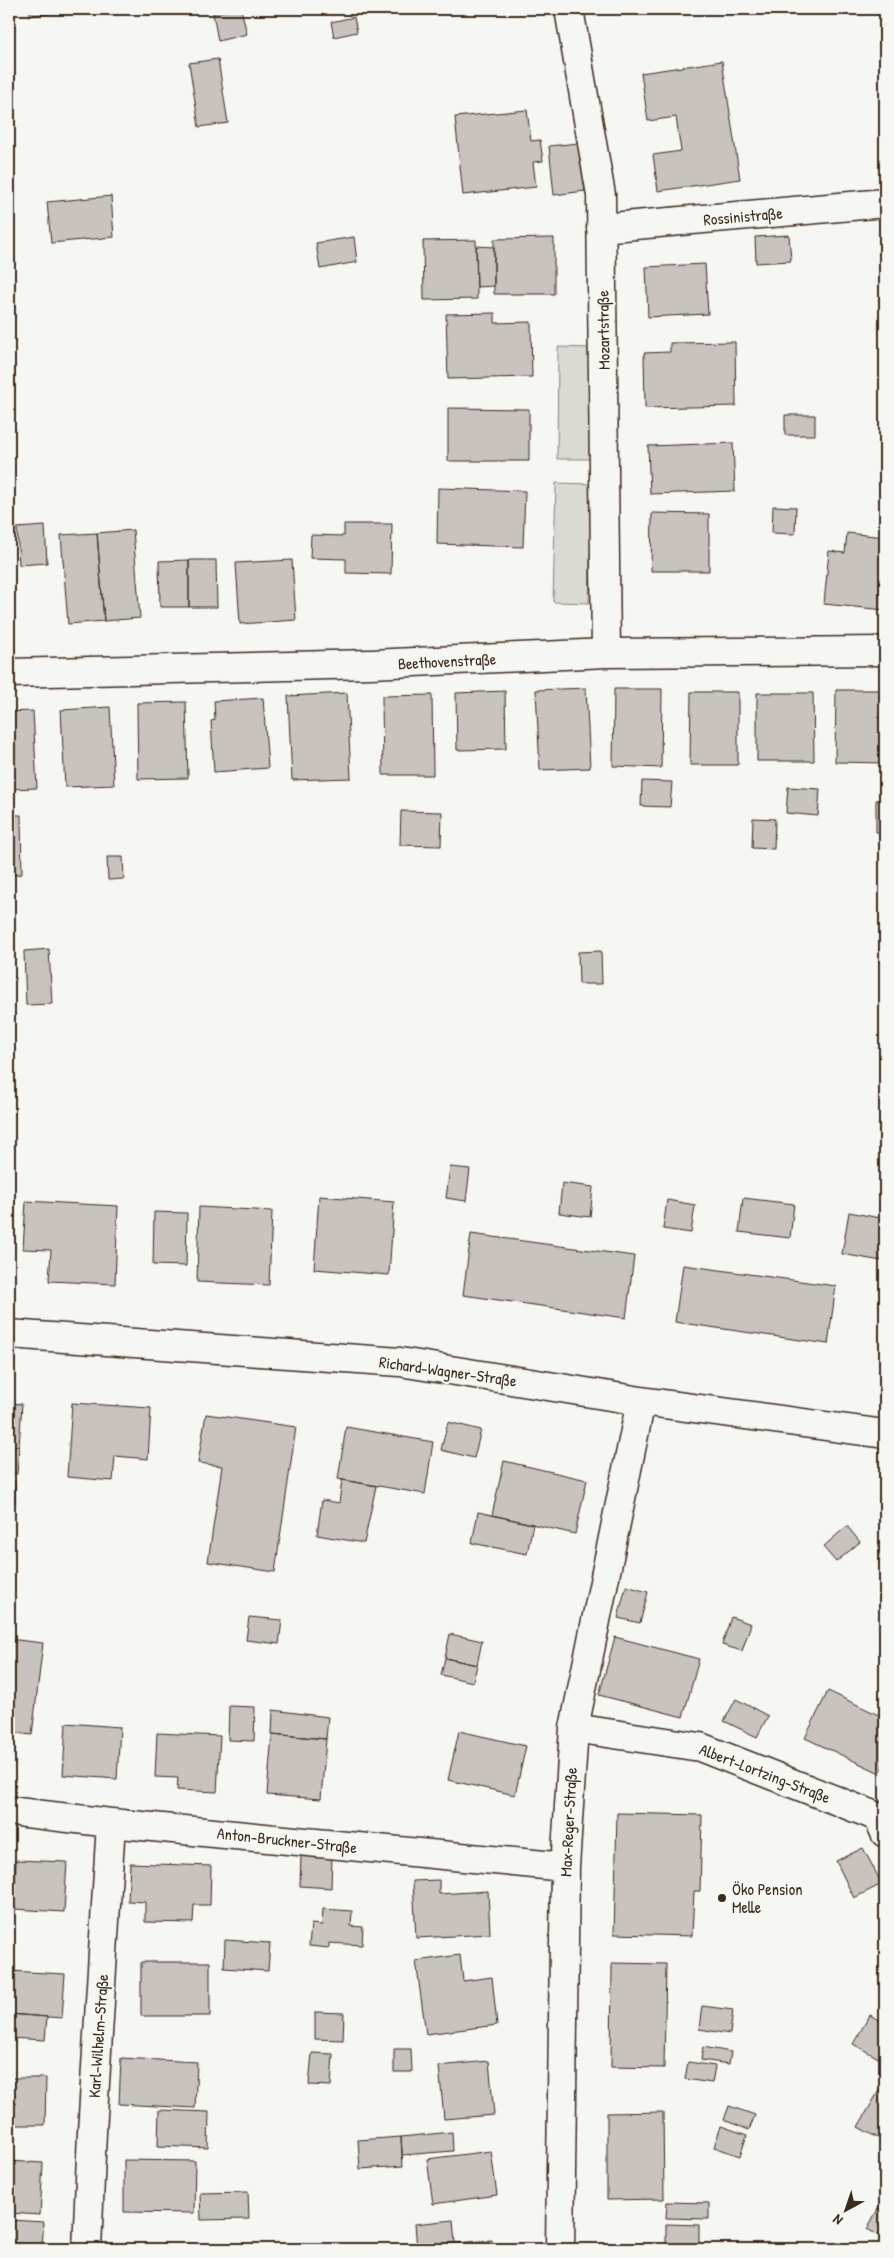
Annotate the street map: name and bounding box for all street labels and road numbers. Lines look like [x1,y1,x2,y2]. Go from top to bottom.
street label: Rossinistraße [703,202,784,230]
street label: Mozartstraße [591,289,615,370]
street label: Beethovenstraße [397,647,497,675]
street label: Richard-Wagner-Straße [378,1350,519,1392]
street label: Albert-Lortzing-Straße [696,1738,834,1808]
street label: Max-Reger-Straße [554,1766,582,1877]
street label: Anton-Bruckner-Straße [216,1822,359,1858]
street label: Karl-Wilhelm-Straße [83,1973,113,2099]

